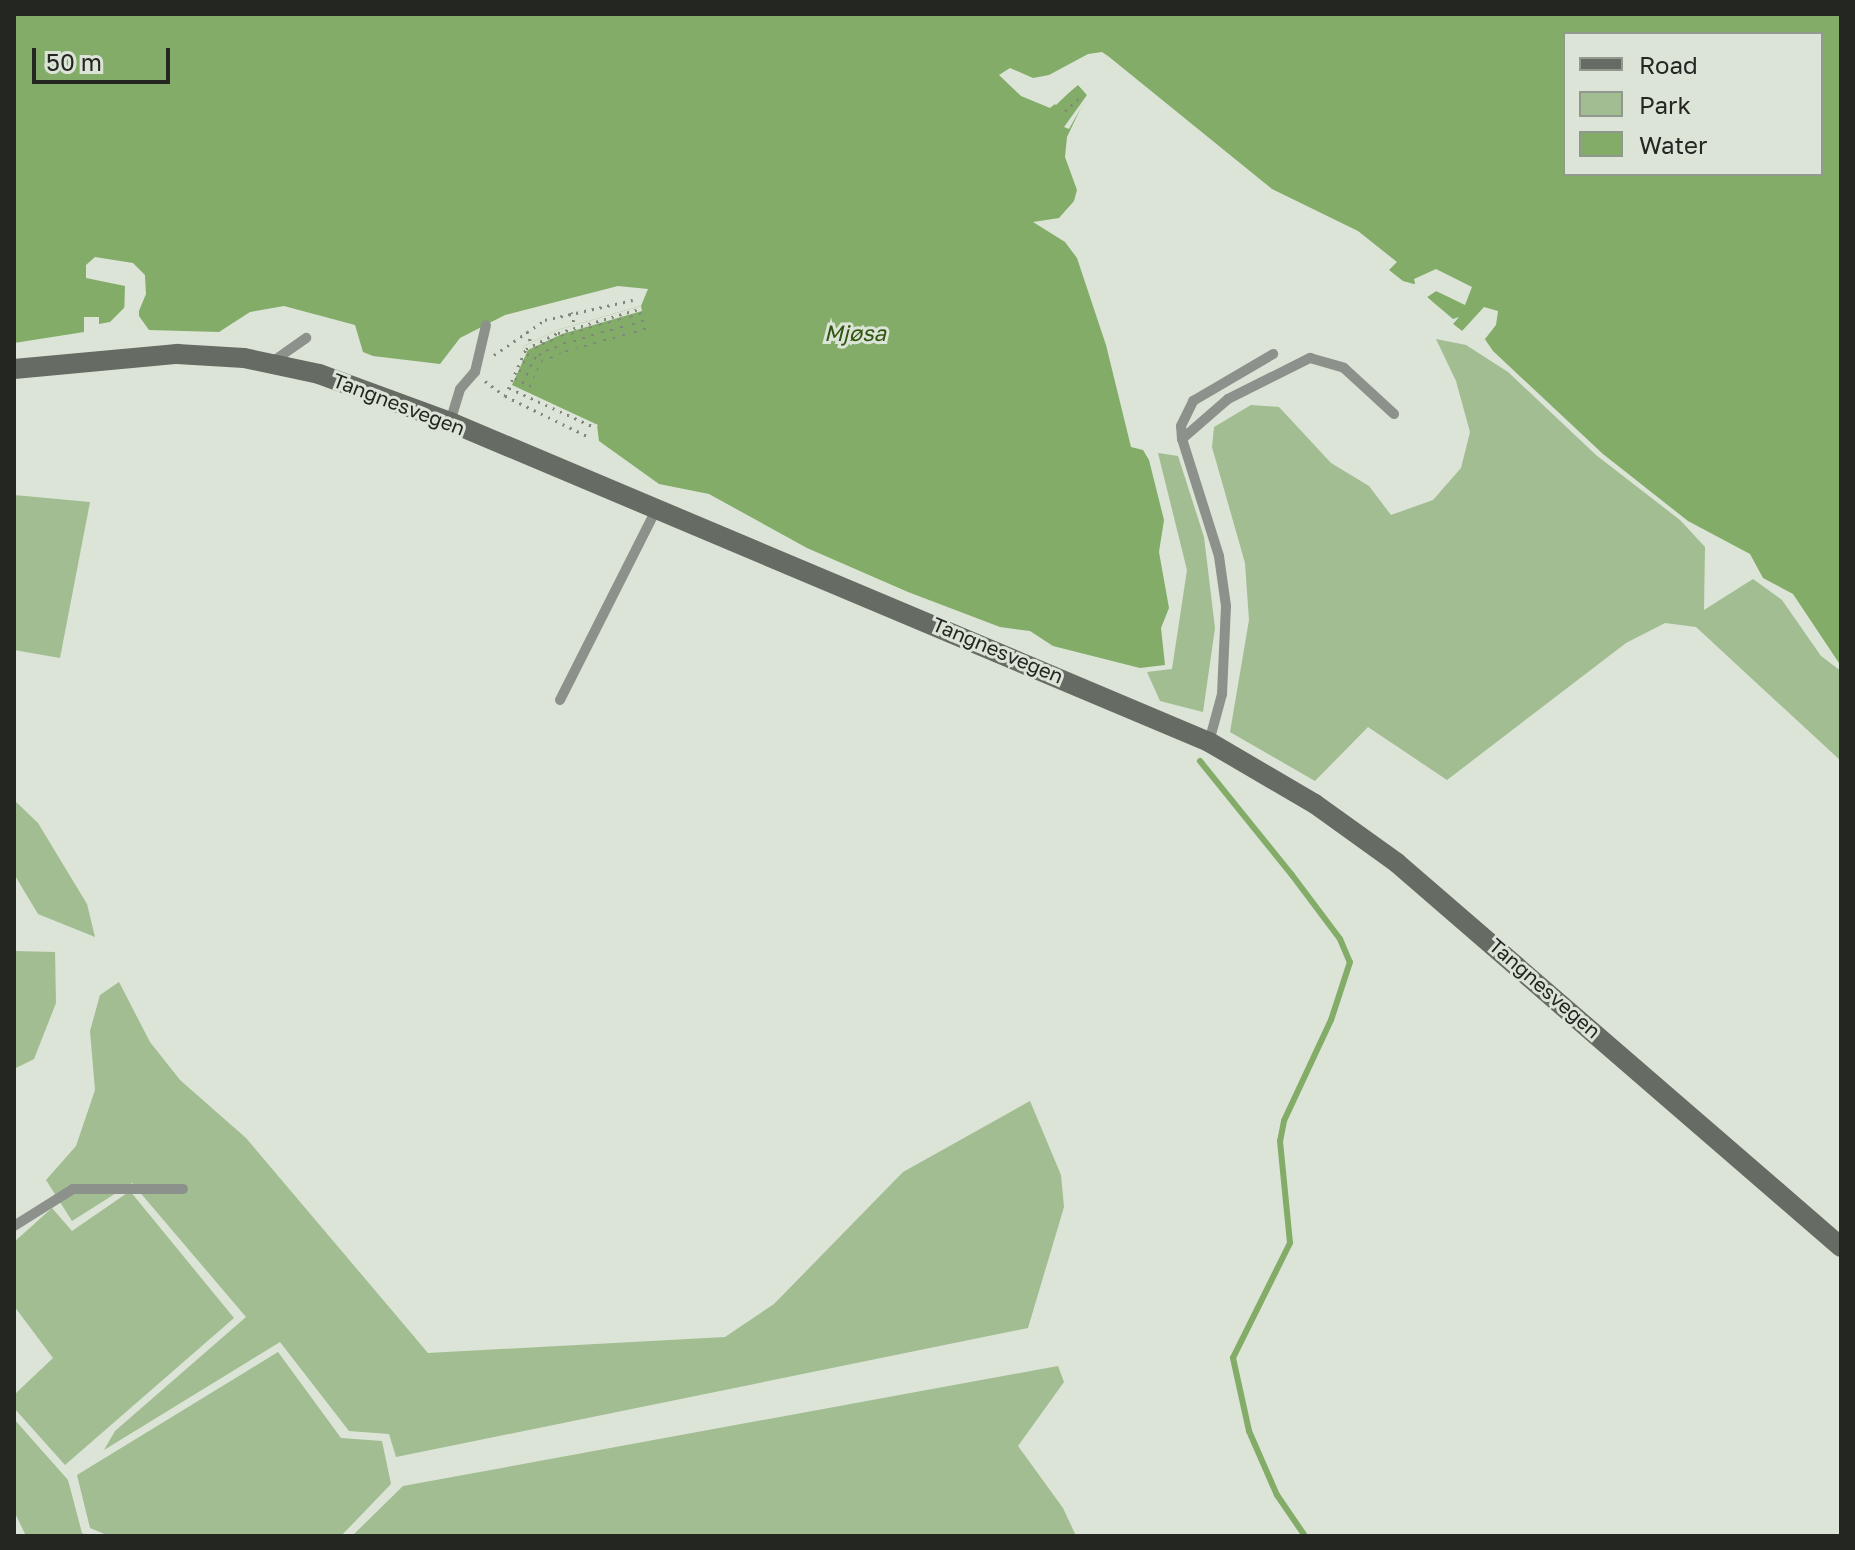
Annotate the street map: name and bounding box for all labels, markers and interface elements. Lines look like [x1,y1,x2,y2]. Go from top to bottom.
scale bar [36,32,174,82]
legend [1563,32,1823,176]
text: 50 m [46,47,102,76]
text: Road [1639,50,1698,79]
text: Park [1639,90,1691,119]
text: Water [1639,130,1707,159]
water label: Mjøsa [824,320,886,346]
street label: Tangnesvegen [330,368,468,440]
street label: Tangnesvegen [929,612,1067,688]
street label: Tangnesvegen [1484,933,1606,1043]

